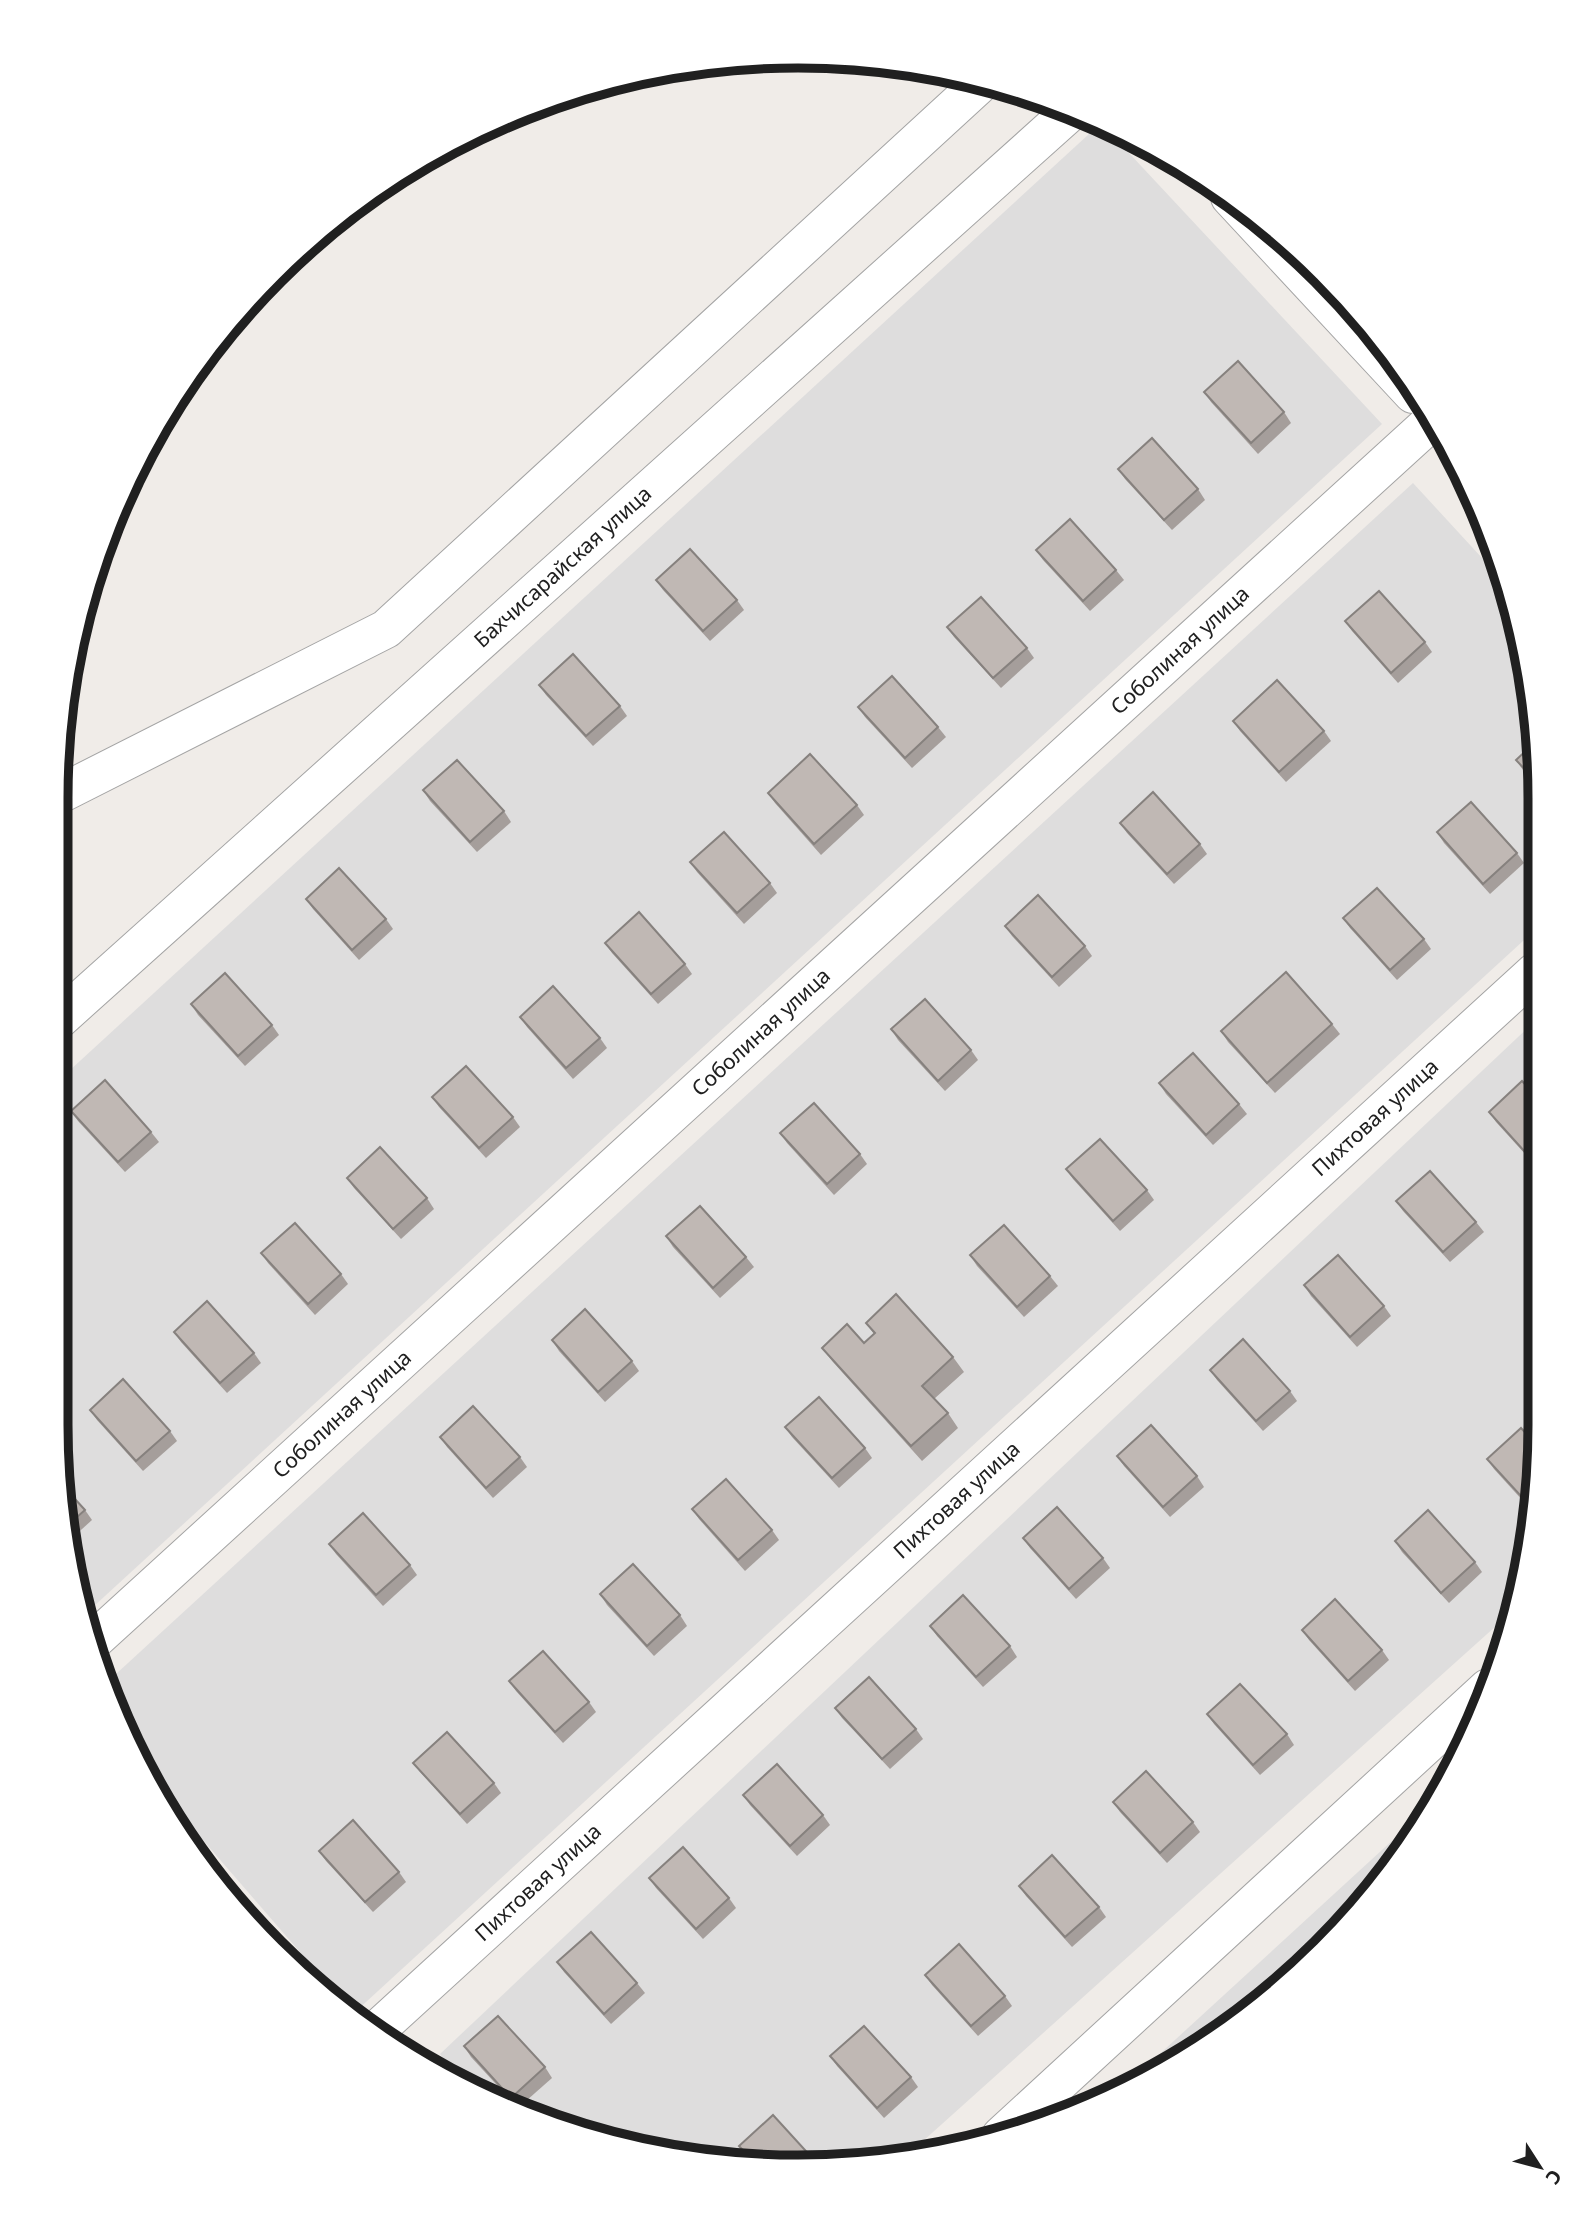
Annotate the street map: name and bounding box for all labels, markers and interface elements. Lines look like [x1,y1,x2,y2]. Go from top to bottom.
street label: Бахчисарайская улица [467,479,657,653]
street label: Соболиная улица [1104,579,1255,720]
street label: Соболиная улица [685,961,836,1102]
street label: Пихтовая улица [1306,1052,1444,1182]
street label: Соболиная улица [266,1343,417,1484]
street label: Пихтовая улица [887,1435,1025,1564]
street label: Пихтовая улица [468,1817,607,1947]
north arrow [1505,2132,1575,2202]
text: С [1540,2164,1568,2190]

